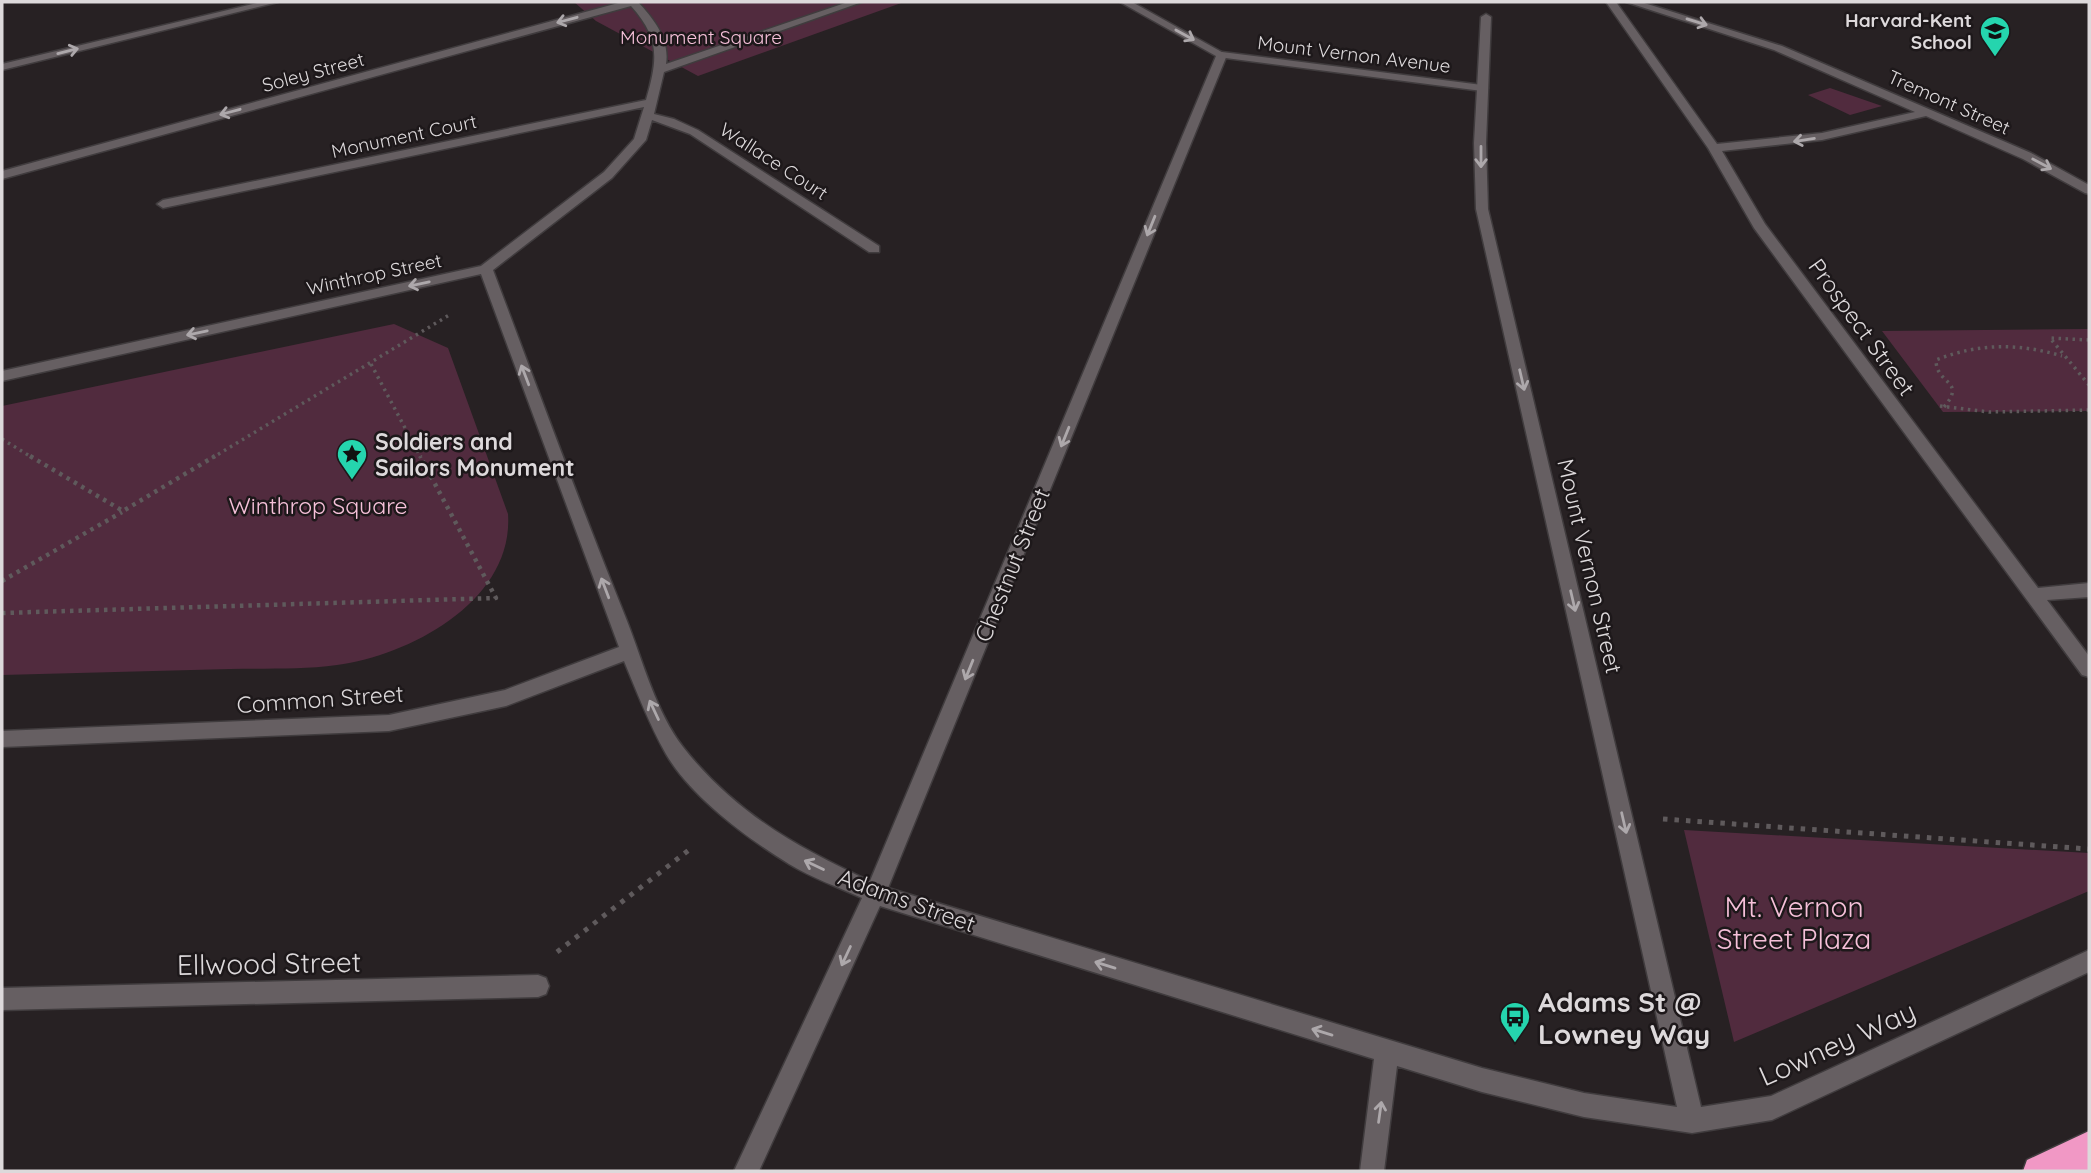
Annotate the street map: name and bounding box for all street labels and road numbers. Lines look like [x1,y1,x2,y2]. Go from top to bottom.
street label: Mount Vernon Avenue [1256,30,1452,78]
street label: Soley Street [259,47,367,97]
street label: Tremont Street [1884,64,2014,140]
street label: Monument Court [329,109,479,163]
street label: Wallace Court [715,117,833,205]
street label: Winthrop Street [304,248,444,300]
street label: Prospect Street [1803,253,1922,401]
street label: Mount Vernon Street [1551,456,1629,676]
street label: Chestnut Street [968,484,1056,646]
street label: Common Street [236,679,405,719]
street label: Adams Street [835,862,980,938]
street label: Ellwood Street [177,944,361,982]
street label: Lowney Way [1753,993,1921,1093]

